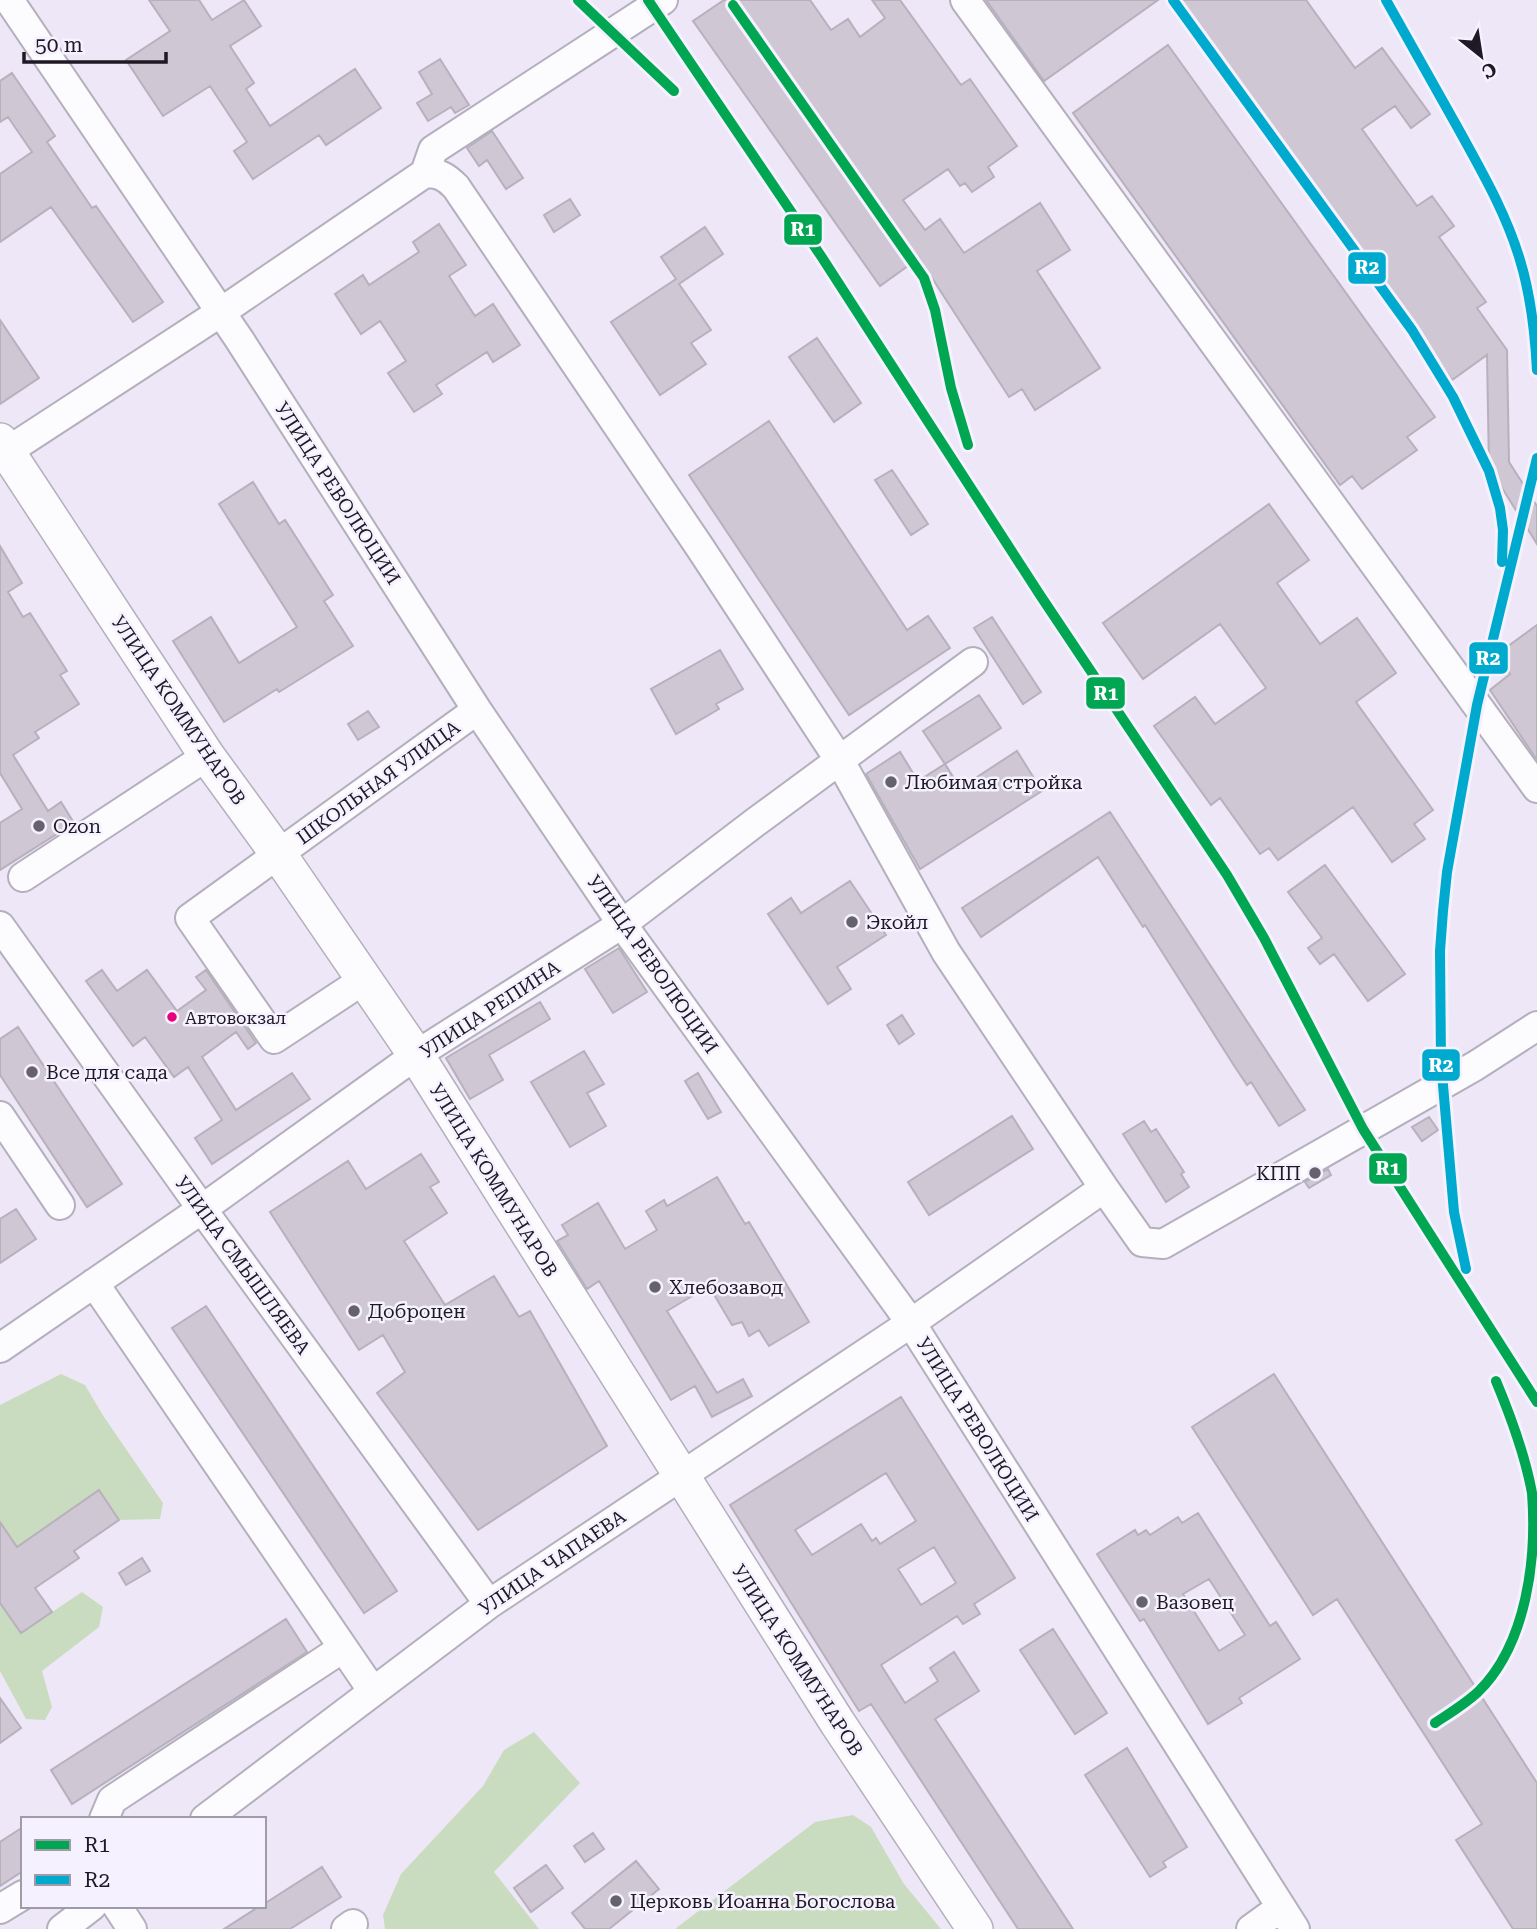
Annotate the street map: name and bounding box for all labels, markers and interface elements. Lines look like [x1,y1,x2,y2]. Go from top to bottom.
scale bar [24,21,166,65]
north arrow [1446,21,1516,91]
text: 50 m [35,33,83,57]
text: С [1478,57,1501,84]
line badge: R1 [783,213,823,246]
text: R1 [791,218,816,241]
line badge: R2 [1347,251,1387,285]
text: R2 [1355,256,1379,279]
street label: УЛИЦА РЕВОЛЮЦИИ [270,398,405,589]
street label: УЛИЦА КОММУНАРОВ [107,611,251,809]
line badge: R2 [1468,641,1509,675]
text: R2 [1476,647,1500,670]
line badge: R1 [1085,676,1126,710]
text: R1 [1094,682,1119,705]
street label: ШКОЛЬНАЯ УЛИЦА [292,715,465,849]
place label: Любимая стройка [905,771,1083,794]
marker: Любимая стройка [883,774,899,790]
place label: Ozon [53,815,101,838]
marker: Ozon [31,818,47,834]
street label: УЛИЦА РЕВОЛЮЦИИ [582,871,723,1058]
place label: Экойл [866,911,928,934]
marker: Экойл [844,914,860,930]
street label: УЛИЦА РЕПИНА [416,955,565,1063]
place label: Автовокзал [185,1008,286,1028]
marker: Автовокзал [165,1010,179,1024]
line badge: R2 [1421,1048,1461,1082]
text: R2 [1429,1054,1453,1077]
place label: Все для сада [46,1061,169,1084]
marker: Все для сада [24,1064,40,1080]
street label: УЛИЦА КОММУНАРОВ [425,1079,563,1281]
line badge: R1 [1368,1152,1408,1185]
text: R1 [1376,1157,1401,1180]
place label: КПП [1256,1162,1301,1185]
marker: КПП [1307,1165,1323,1181]
street label: УЛИЦА СМЫШЛЯЕВА [170,1172,316,1360]
place label: Хлебозавод [669,1276,783,1299]
marker: Хлебозавод [647,1279,663,1295]
place label: Доброцен [368,1300,466,1323]
marker: Доброцен [346,1303,362,1319]
street label: УЛИЦА РЕВОЛЮЦИИ [911,1333,1044,1526]
street label: УЛИЦА ЧАПАЕВА [475,1504,631,1620]
street label: УЛИЦА КОММУНАРОВ [727,1560,868,1760]
place label: Вазовец [1156,1591,1234,1614]
marker: Вазовец [1134,1594,1150,1610]
legend [21,1817,266,1908]
text: R1 [84,1833,110,1857]
text: R2 [84,1868,110,1892]
place label: Церковь Иоанна Богослова [630,1890,896,1913]
marker: Церковь Иоанна Богослова [608,1893,624,1909]

